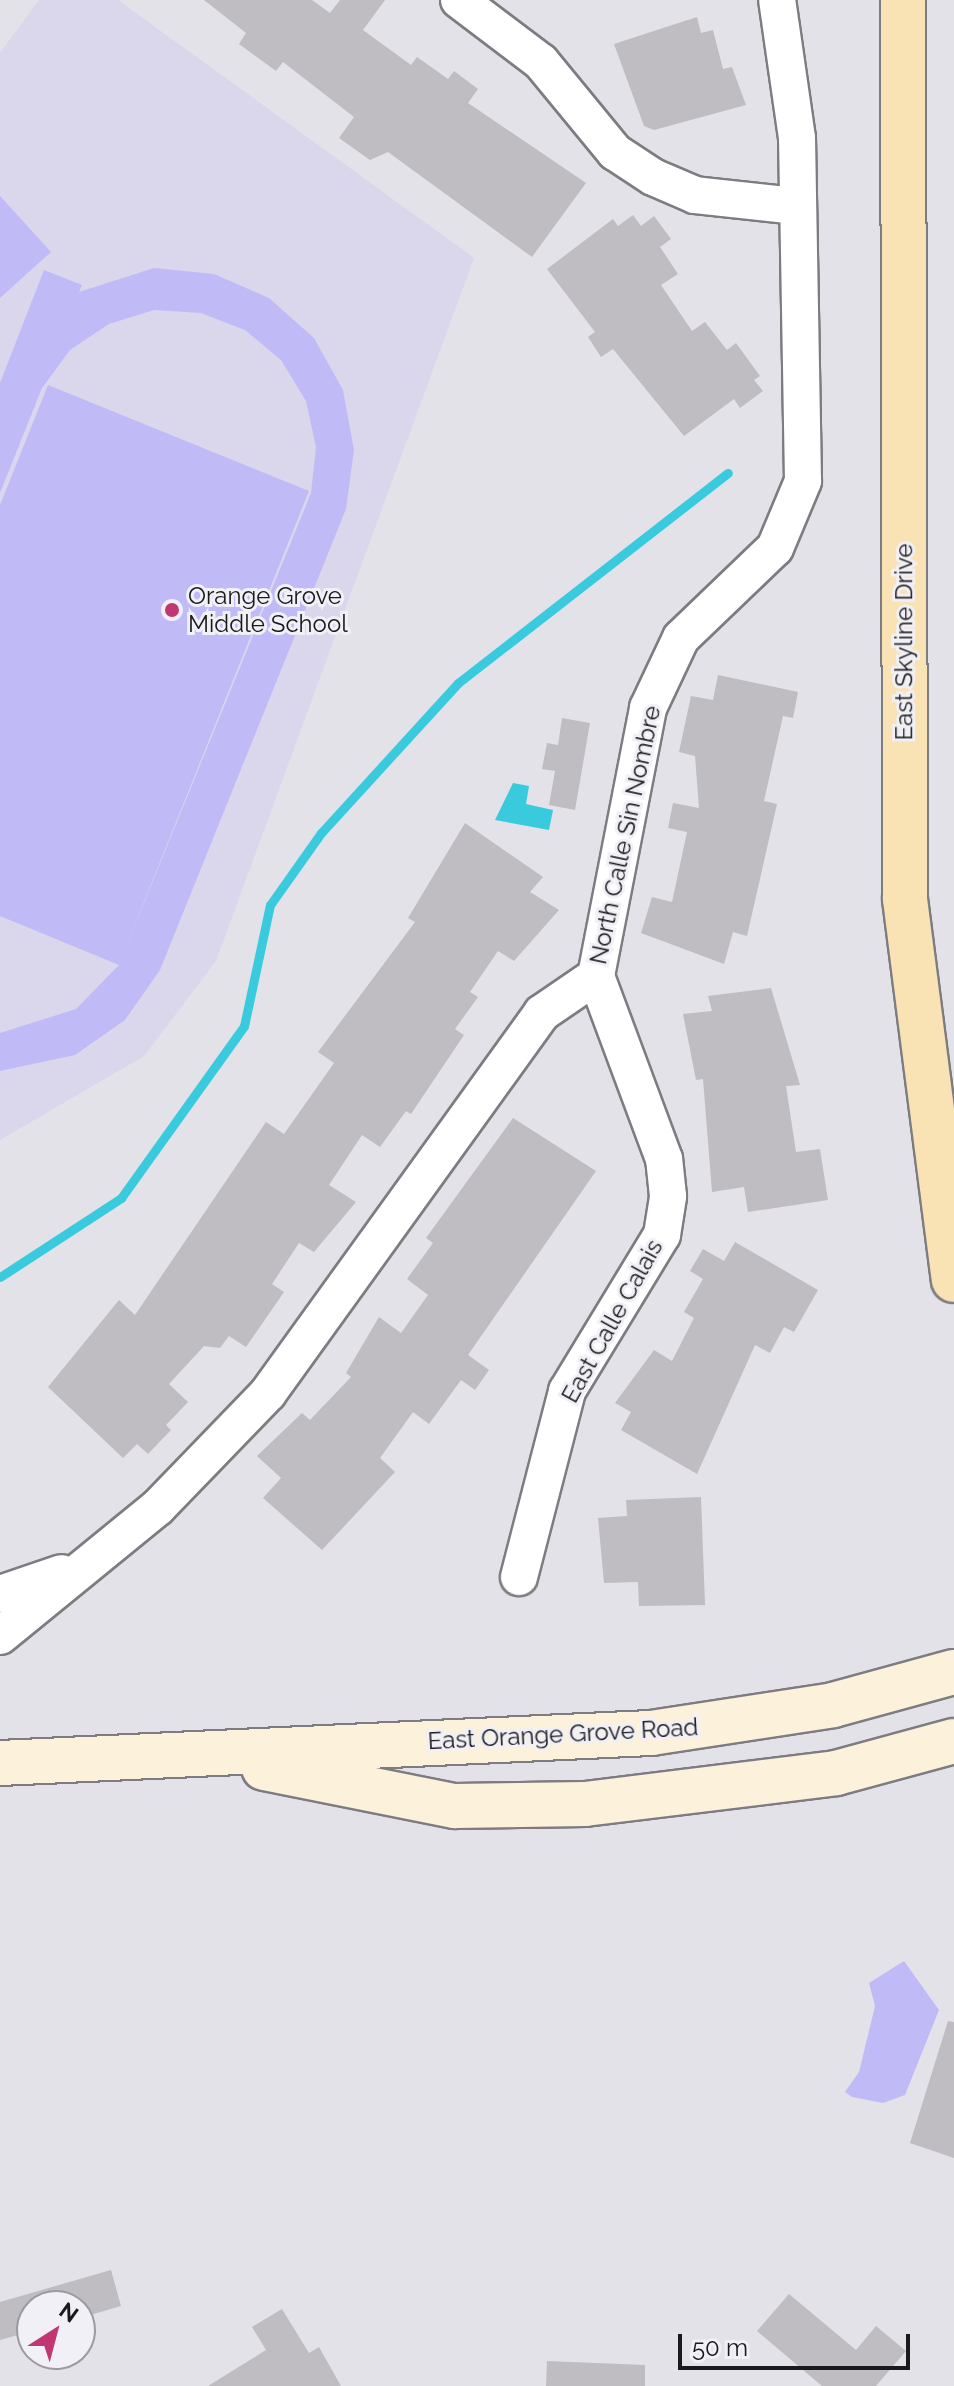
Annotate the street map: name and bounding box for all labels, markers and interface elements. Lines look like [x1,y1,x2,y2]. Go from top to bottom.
street label: East Skyline Drive [890,544,918,740]
place label: Orange Grove Middle School [188,582,348,638]
marker: Orange Grove Middle School [163,601,181,619]
street label: North Calle Sin Nombre [584,703,666,967]
street label: East Calle Calais [555,1234,669,1408]
street label: East Orange Grove Road [427,1713,699,1755]
north arrow [16,2290,96,2370]
text: N [54,2297,83,2328]
scale bar [682,2318,914,2368]
text: 50 m [692,2333,748,2362]

